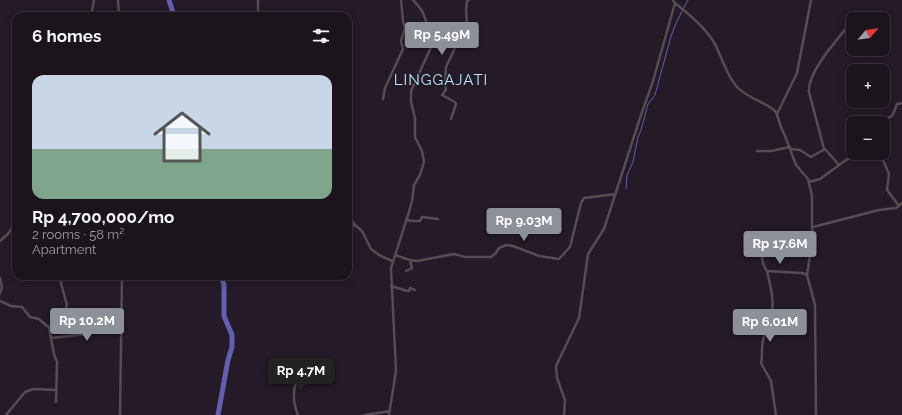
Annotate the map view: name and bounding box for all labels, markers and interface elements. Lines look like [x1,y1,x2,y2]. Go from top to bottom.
north arrow [846,12,890,56]
map controls [846,12,890,160]
pin: Rp 5.49M [401,22,483,56]
icon: filters [310,25,332,47]
text: 6 homes [32,26,101,46]
text: Rp 5.49M [414,27,470,42]
button: + [846,64,890,108]
district label: LINGGAJATI [394,71,488,89]
icon: home [146,101,218,173]
button: − [846,116,890,160]
text: Rp 4,700,000/mo [32,207,174,227]
pin: Rp 9.03M [483,208,565,242]
text: Rp 9.03M [495,213,553,228]
text: 2 rooms · 58 m² [32,227,124,242]
pin: Rp 17.6M [739,231,821,265]
text: Rp 17.6M [753,236,808,251]
text: Apartment [32,242,96,257]
pin: Rp 10.2M [46,308,128,342]
pin: Rp 6.01M [729,309,811,343]
text: Rp 10.2M [59,313,115,328]
text: Rp 6.01M [742,314,798,329]
pin: Rp 4.7M [264,358,338,392]
text: Rp 4.7M [277,363,325,378]

